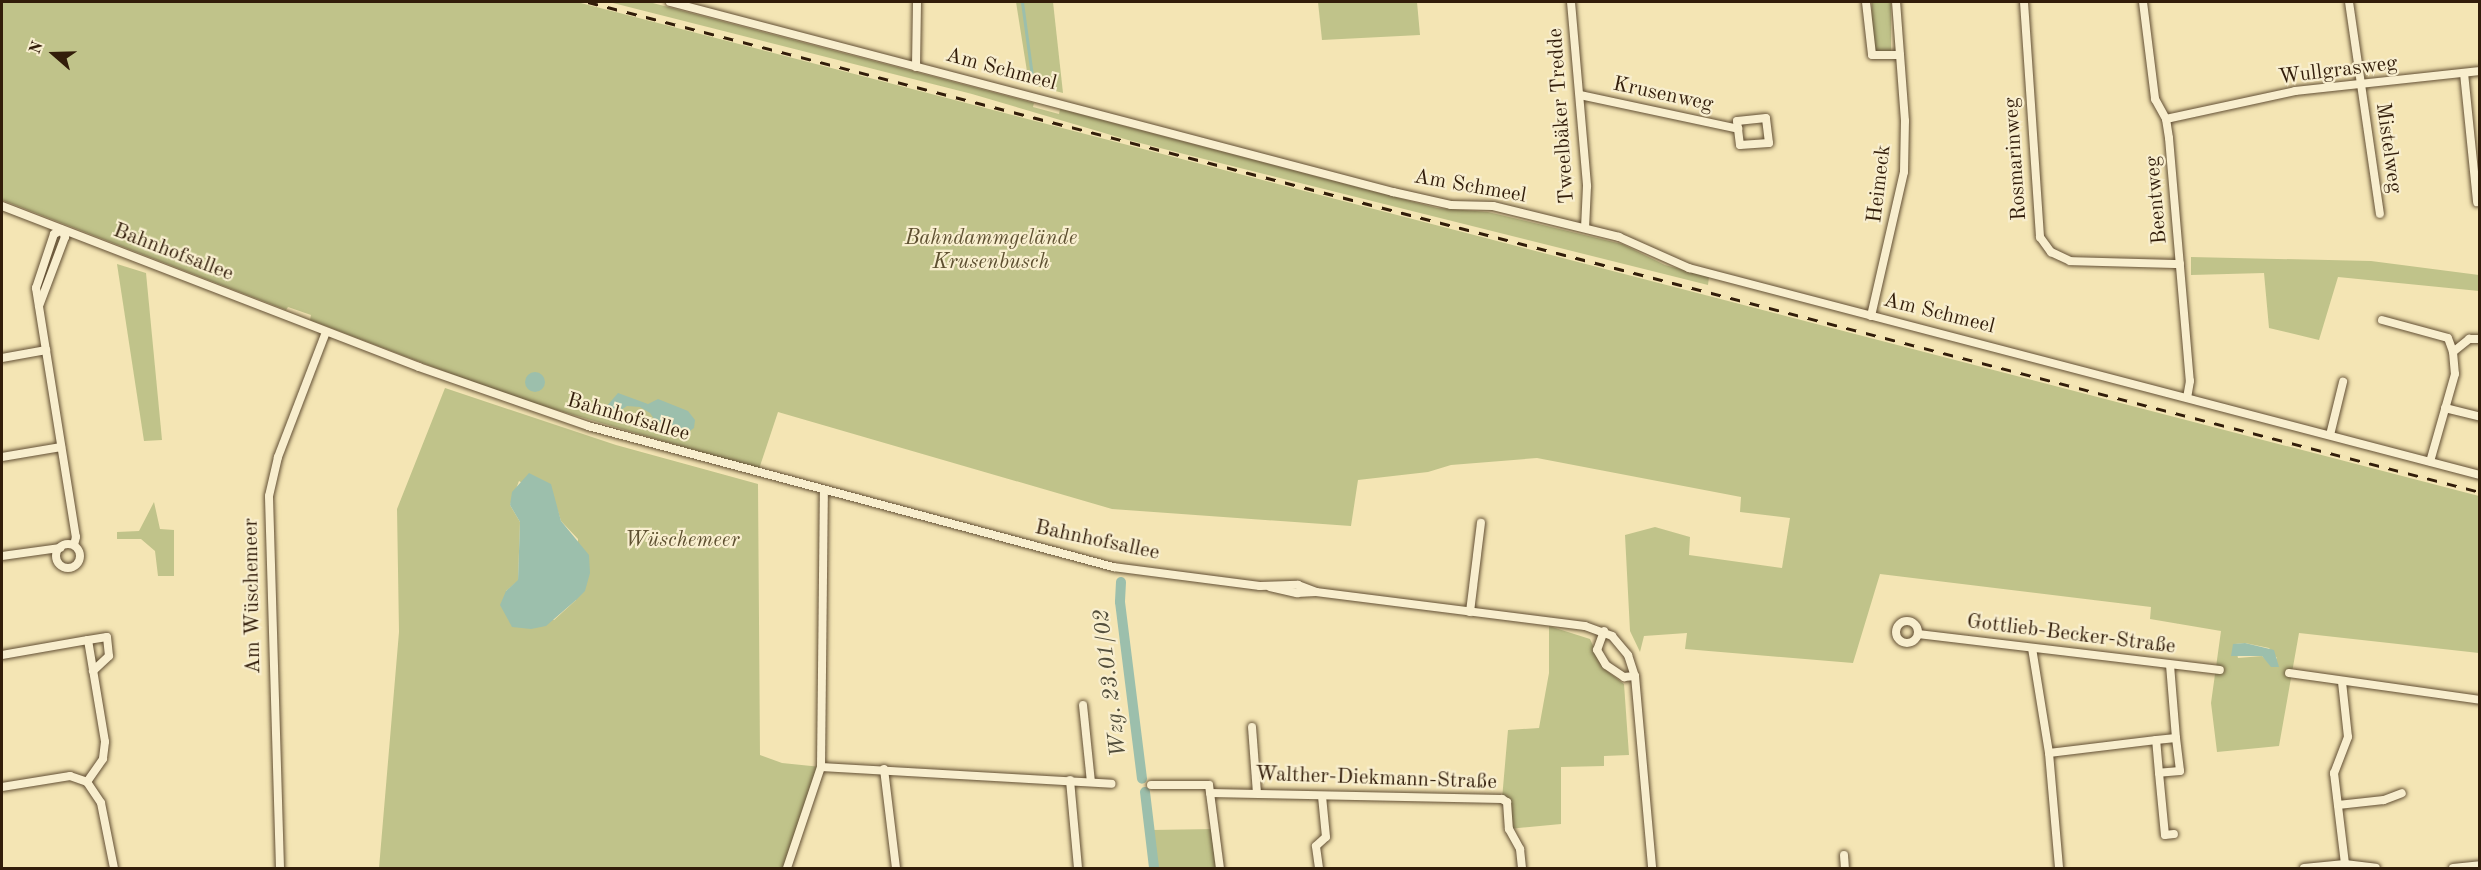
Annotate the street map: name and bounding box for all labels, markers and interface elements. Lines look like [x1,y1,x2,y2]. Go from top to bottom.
north arrow [24,24,84,84]
street label: Tweelbäker Tredde [1543,27,1581,205]
text: N [27,39,47,56]
street label: Am Schmeel [943,43,1059,97]
street label: Wullgrasweg [2277,51,2399,91]
street label: Krusenweg [1610,72,1716,118]
street label: Rosmarinweg [1999,97,2033,221]
street label: Mistelweg [2369,101,2407,195]
street label: Heimeck [1863,144,1897,224]
street label: Beentweg [2141,155,2173,245]
street label: Am Schmeel [1412,165,1528,209]
street label: Bahnhofsallee [109,219,237,287]
park label: Bahndammgelände Krusenbusch [905,226,1077,276]
street label: Am Schmeel [1881,288,1997,340]
street label: Bahnhofsallee [564,388,692,448]
street label: Bahnhofsallee [1032,516,1162,566]
street label: Am Wüschemeer [239,518,267,674]
park label: Wüschemeer [625,528,739,554]
water label: Wzg. 23.01/02 [1089,608,1133,758]
street label: Gottlieb-Becker-Straße [1965,610,2177,660]
street label: Walther-Diekmann-Straße [1255,762,1497,796]

